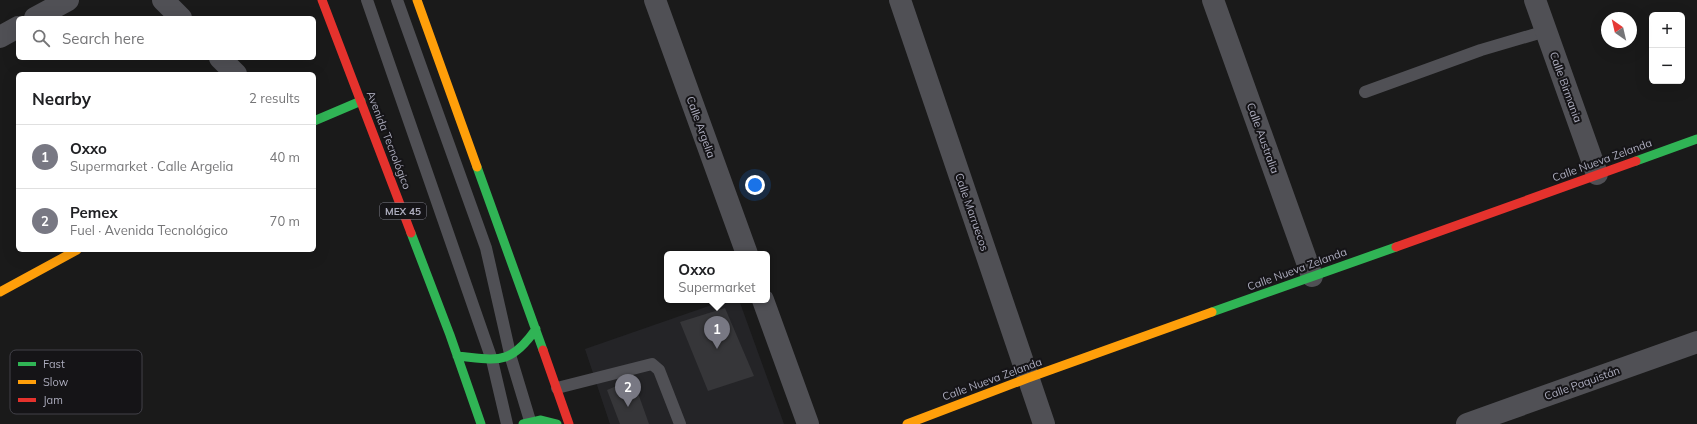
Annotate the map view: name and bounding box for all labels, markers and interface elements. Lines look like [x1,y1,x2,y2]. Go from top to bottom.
north arrow [1601,12,1637,48]
map controls [1649,12,1685,84]
button: + [1649,12,1685,48]
search box [16,16,316,60]
icon: search [30,27,52,49]
text: Search here [62,29,144,48]
button: − [1649,48,1685,84]
street label: Calle Birmania [1547,50,1585,124]
text: Nearby [32,88,91,109]
street label: Avenida Tecnológico [364,89,414,191]
text: 2 results [249,90,300,106]
street label: Calle Argelia [683,94,719,160]
street label: Calle Australia [1244,101,1282,175]
street label: Calle Nueva Zelanda [1550,135,1654,185]
text: Oxxo [70,139,107,158]
text: 1 [41,149,49,165]
text: 40 m [270,149,300,165]
text: Supermarket · Calle Argelia [70,158,233,174]
street label: Calle Marruecos [952,171,992,253]
your location [745,175,765,195]
text: Pemex [70,203,118,222]
road number: MEX 45 [380,203,426,219]
text: 2 [41,213,49,229]
text: 70 m [270,213,300,229]
text: Fuel · Avenida Tecnológico [70,222,228,238]
street label: Calle Nueva Zelanda [1245,244,1349,294]
popup [664,251,770,303]
text: Oxxo [678,260,715,279]
text: Supermarket [678,279,756,295]
pin: 1 [704,316,730,349]
legend [10,350,142,414]
street label: Calle Nueva Zelanda [940,354,1044,404]
text: Fast [43,357,65,371]
street label: Calle Paquistán [1542,363,1622,403]
pin: 2 [615,374,641,407]
text: Slow [43,375,69,389]
text: Jam [43,393,63,407]

